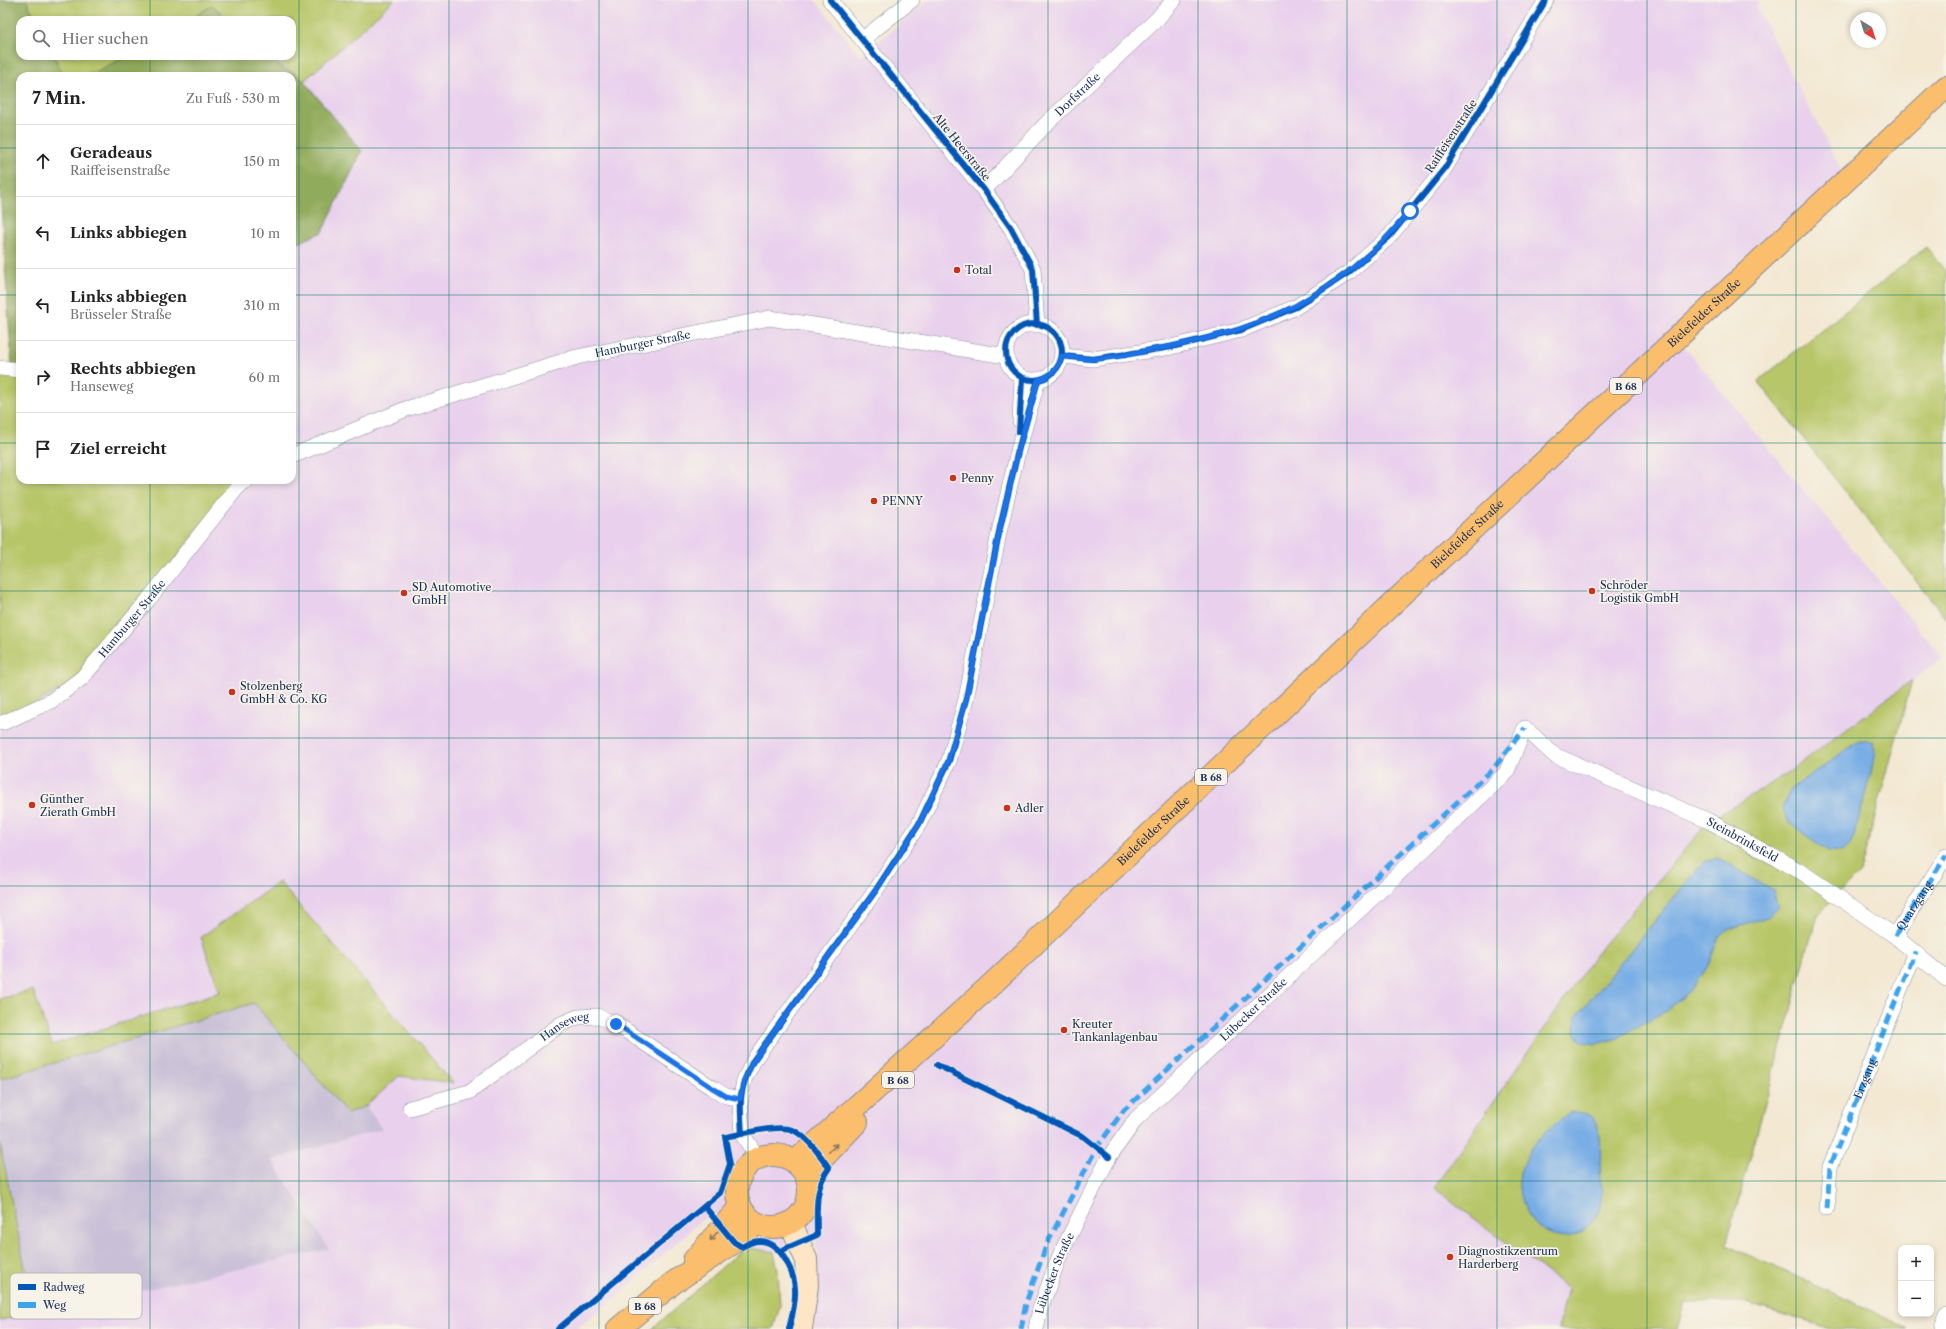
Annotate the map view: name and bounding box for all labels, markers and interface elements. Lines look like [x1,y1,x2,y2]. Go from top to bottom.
north arrow [1850,12,1886,48]
search box [16,16,296,60]
icon: search [30,27,52,49]
text: Hier suchen [62,29,149,48]
street label: Dorfstraße [1052,69,1103,119]
text: 7 Min. [32,88,86,108]
text: Zu Fuß · 530 m [186,90,280,106]
street label: Raiffeisenstraße [1422,97,1480,175]
street label: Alte Heerstraße [930,109,994,184]
text: Geradeaus [70,143,152,162]
icon: ahead [32,150,54,172]
text: 150 m [244,153,280,169]
text: Raiffeisenstraße [70,162,170,178]
route start [1401,202,1419,220]
icon: left [32,222,54,244]
text: Links abbiegen [70,223,187,242]
text: 10 m [251,225,280,241]
place label: Total [965,263,993,277]
marker: Total [952,265,962,275]
street label: Bielefelder Straße [1665,275,1743,350]
text: Links abbiegen [70,287,187,306]
icon: left [32,294,54,316]
text: 310 m [244,297,280,313]
text: Brüsseler Straße [70,306,172,322]
street label: Hamburger Straße [593,327,692,360]
text: Rechts abbiegen [70,359,196,378]
icon: right [32,366,54,388]
text: 60 m [249,369,280,385]
text: Hanseweg [70,378,133,394]
road number: B 68 [1610,378,1642,394]
icon: arrive [32,438,54,460]
text: Ziel erreicht [70,439,166,458]
place label: Penny [961,471,995,485]
marker: Penny [948,473,958,483]
place label: PENNY [882,494,923,508]
marker: PENNY [869,496,879,506]
street label: Bielefelder Straße [1428,496,1507,571]
street label: Hamburger Straße [95,577,169,660]
place label: Schröder Logistik GmbH [1600,578,1679,605]
place label: SD Automotive GmbH [412,580,491,607]
marker: Schröder Logistik GmbH [1587,586,1597,596]
marker: SD Automotive GmbH [399,588,409,598]
place label: Stolzenberg GmbH & Co. KG [240,679,328,706]
marker: Stolzenberg GmbH & Co. KG [227,687,237,697]
road number: B 68 [1195,769,1227,785]
place label: Günther Zierath GmbH [40,792,116,819]
street label: Bielefelder Straße [1114,793,1193,869]
marker: Günther Zierath GmbH [27,800,37,810]
place label: Adler [1014,801,1044,815]
marker: Adler [1002,803,1012,813]
street label: Steinbrinksfeld [1704,814,1781,865]
street label: Quarzgang [1893,878,1935,933]
street label: Lübecker Straße [1217,974,1290,1044]
street label: Hanseweg [537,1009,589,1044]
route end [607,1015,625,1033]
place label: Kreuter Tankanlagenbau [1072,1017,1158,1044]
marker: Kreuter Tankanlagenbau [1059,1025,1069,1035]
street label: Erzgang [1851,1056,1879,1101]
road number: B 68 [882,1072,914,1088]
one-way arrow [828,1143,837,1153]
street label: Lübecker Straße [1032,1230,1077,1315]
one-way arrow [710,1231,719,1241]
place label: Diagnostikzentrum Harderberg [1458,1244,1559,1271]
map controls [1898,1245,1934,1317]
button: + [1898,1245,1934,1281]
marker: Diagnostikzentrum Harderberg [1445,1252,1455,1262]
legend [10,1273,142,1319]
text: Radweg [43,1280,84,1294]
button: − [1898,1281,1934,1317]
text: Weg [42,1298,66,1312]
road number: B 68 [629,1298,661,1314]

